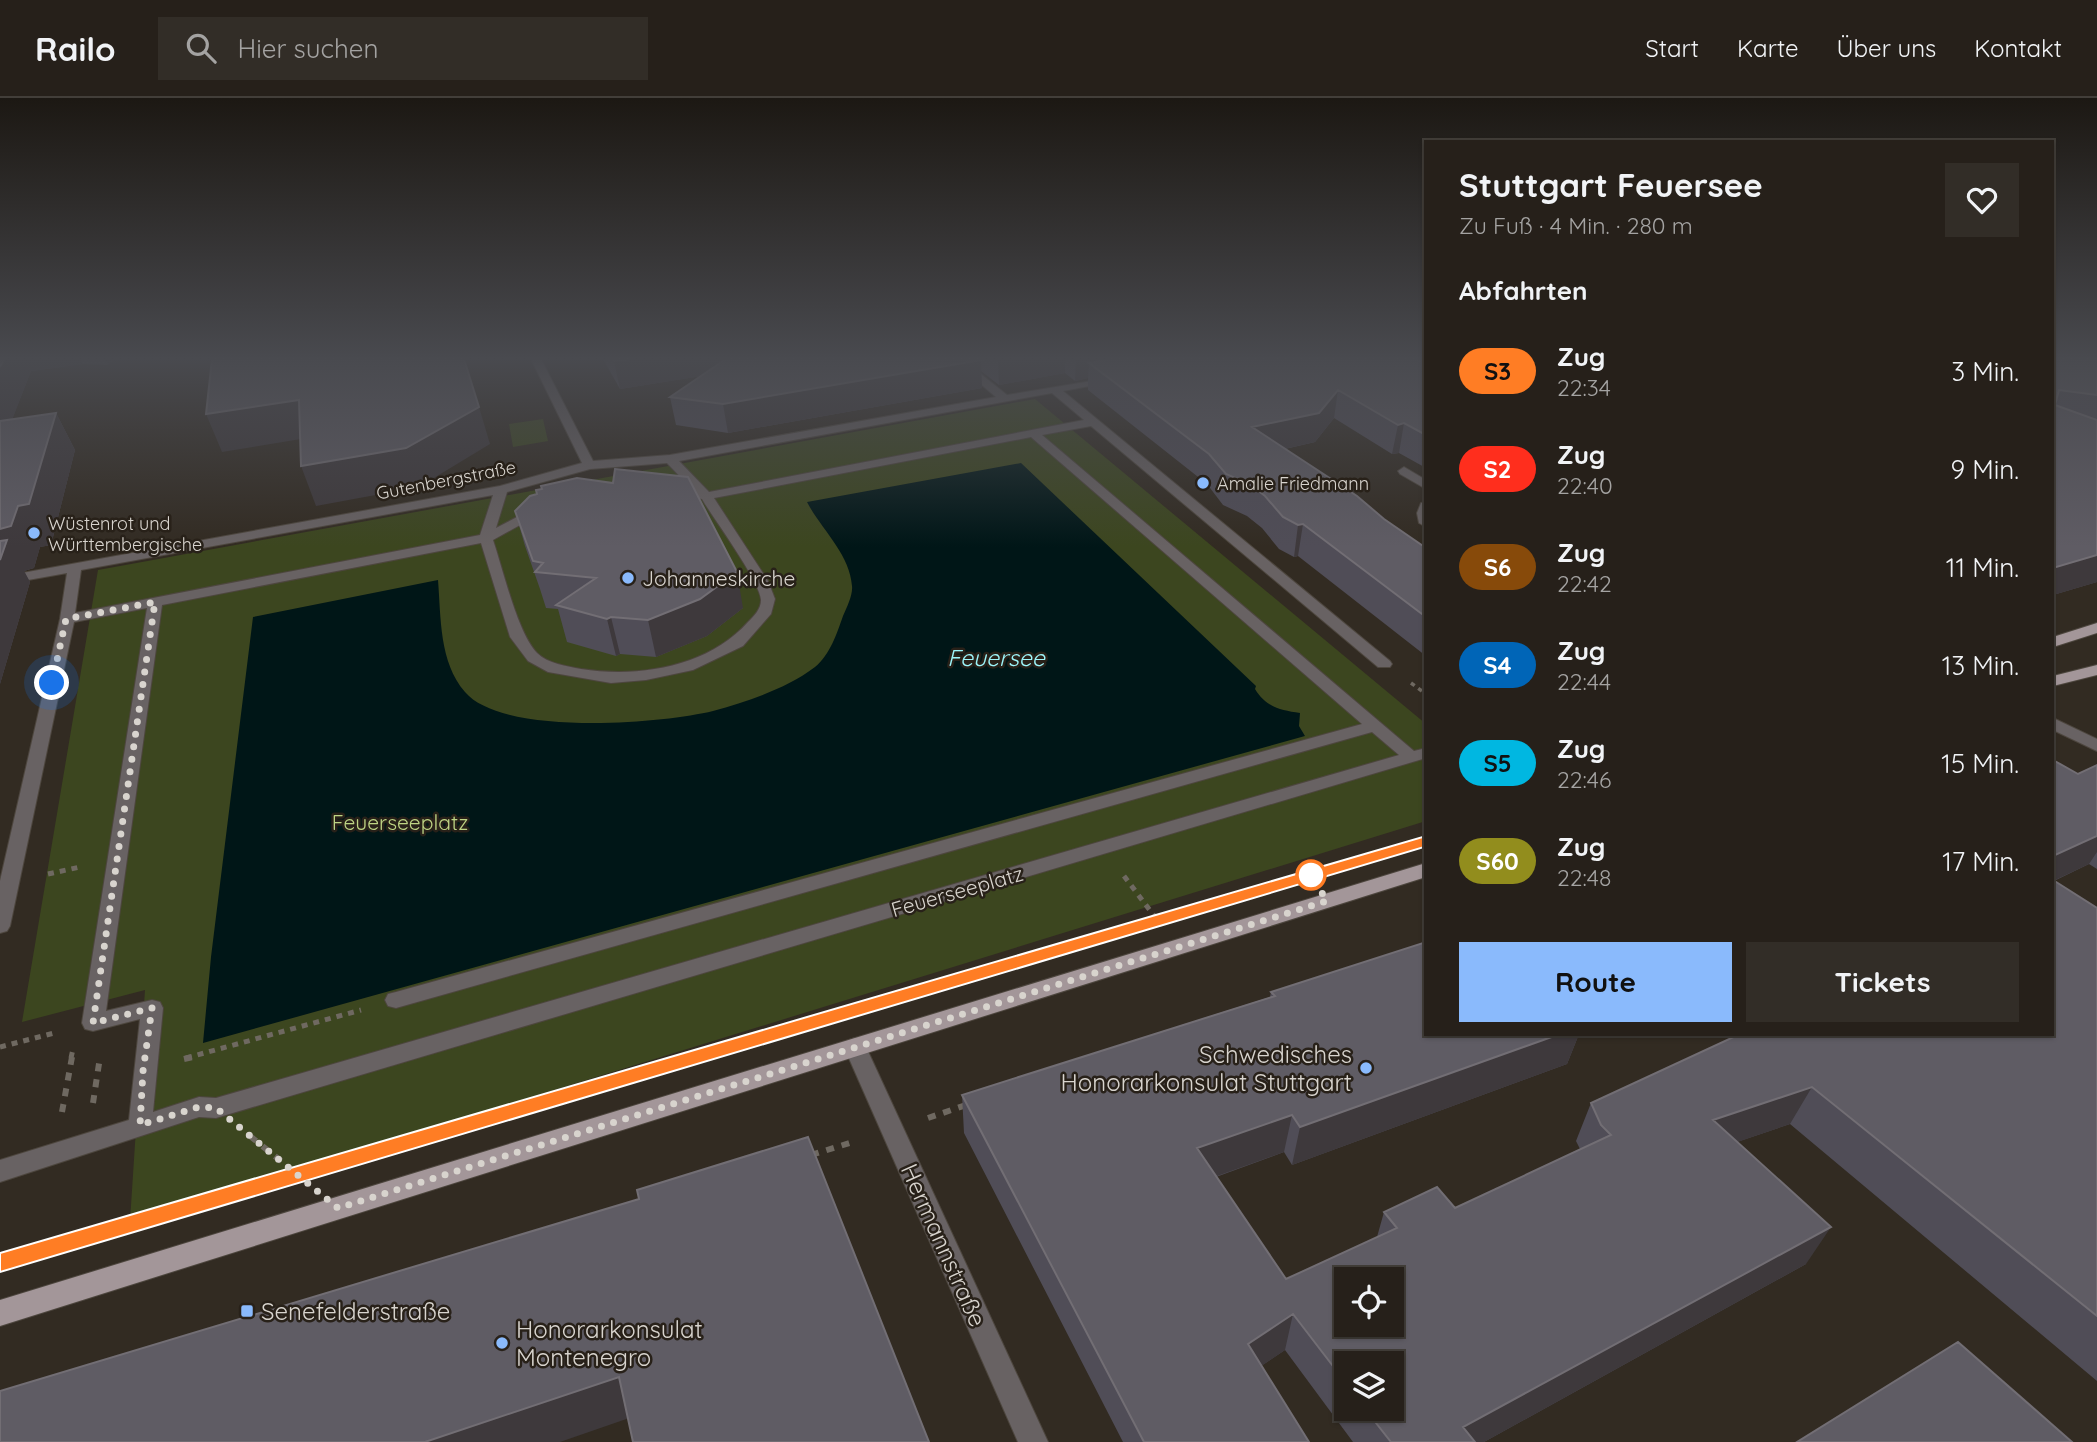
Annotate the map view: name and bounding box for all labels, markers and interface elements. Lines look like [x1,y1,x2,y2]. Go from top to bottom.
search box [158,17,648,80]
text: Railo [35,28,116,69]
icon: search [182,29,220,67]
text: Hier suchen [238,32,379,65]
text: Start [1645,33,1699,63]
text: Karte [1737,33,1798,63]
text: Über uns [1836,33,1936,63]
text: Kontakt [1974,33,2062,63]
button: heart [1945,163,2019,237]
text: Stuttgart Feuersee [1459,164,1763,205]
text: Zu Fuß · 4 Min. · 280 m [1459,211,1693,240]
text: Abfahrten [1459,274,1588,307]
text: Zug [1557,340,1605,373]
text: 3 Min. [1951,355,2019,388]
text: S3 [1484,356,1511,386]
text: 22:34 [1557,373,1611,402]
text: Zug [1557,438,1605,471]
text: 9 Min. [1951,453,2019,486]
text: S2 [1484,454,1511,484]
street label: Gutenbergstraße [374,455,518,505]
text: 22:40 [1557,471,1613,500]
place label: Amalie Friedmann [1217,472,1369,495]
marker: Amalie Friedmann [1195,475,1211,491]
place label: Wüstenrot und Württembergische [48,512,202,556]
marker: Wüstenrot und Württembergische [26,525,42,541]
text: Zug [1557,536,1605,569]
text: 11 Min. [1946,551,2019,584]
text: S6 [1484,552,1511,582]
place label: Johanneskirche [642,565,795,591]
text: 22:42 [1557,569,1612,598]
marker: Johanneskirche [620,570,636,586]
text: Zug [1557,634,1605,667]
water label: Feuersee [947,643,1046,672]
text: 13 Min. [1942,649,2019,682]
text: S4 [1483,650,1512,680]
your location [34,665,69,700]
text: 22:44 [1557,667,1611,696]
text: Zug [1557,732,1605,765]
text: 15 Min. [1941,747,2019,780]
text: S5 [1483,748,1512,778]
text: 22:46 [1557,765,1611,794]
park label: Feuerseeplatz [332,809,468,835]
text: Zug [1557,830,1605,863]
text: 17 Min. [1942,845,2019,878]
text: S60 [1476,846,1519,876]
street label: Feuerseeplatz [888,860,1026,922]
unlabelled marker [1296,860,1326,890]
text: 22:48 [1557,863,1611,892]
button: Route [1459,942,1732,1022]
button: Tickets [1746,942,2019,1022]
place label: Schwedisches Honorarkonsulat Stuttgart [1061,1039,1352,1097]
marker: Schwedisches Honorarkonsulat Stuttgart [1358,1060,1374,1076]
street label: Hermannstraße [895,1159,993,1331]
map controls [1334,1267,1404,1421]
button: locate [1334,1267,1404,1337]
place label: Senefelderstraße [261,1296,450,1326]
marker: Senefelderstraße [239,1303,255,1319]
place label: Honorarkonsulat Montenegro [516,1314,703,1372]
marker: Honorarkonsulat Montenegro [494,1335,510,1351]
button: layers [1334,1351,1404,1421]

